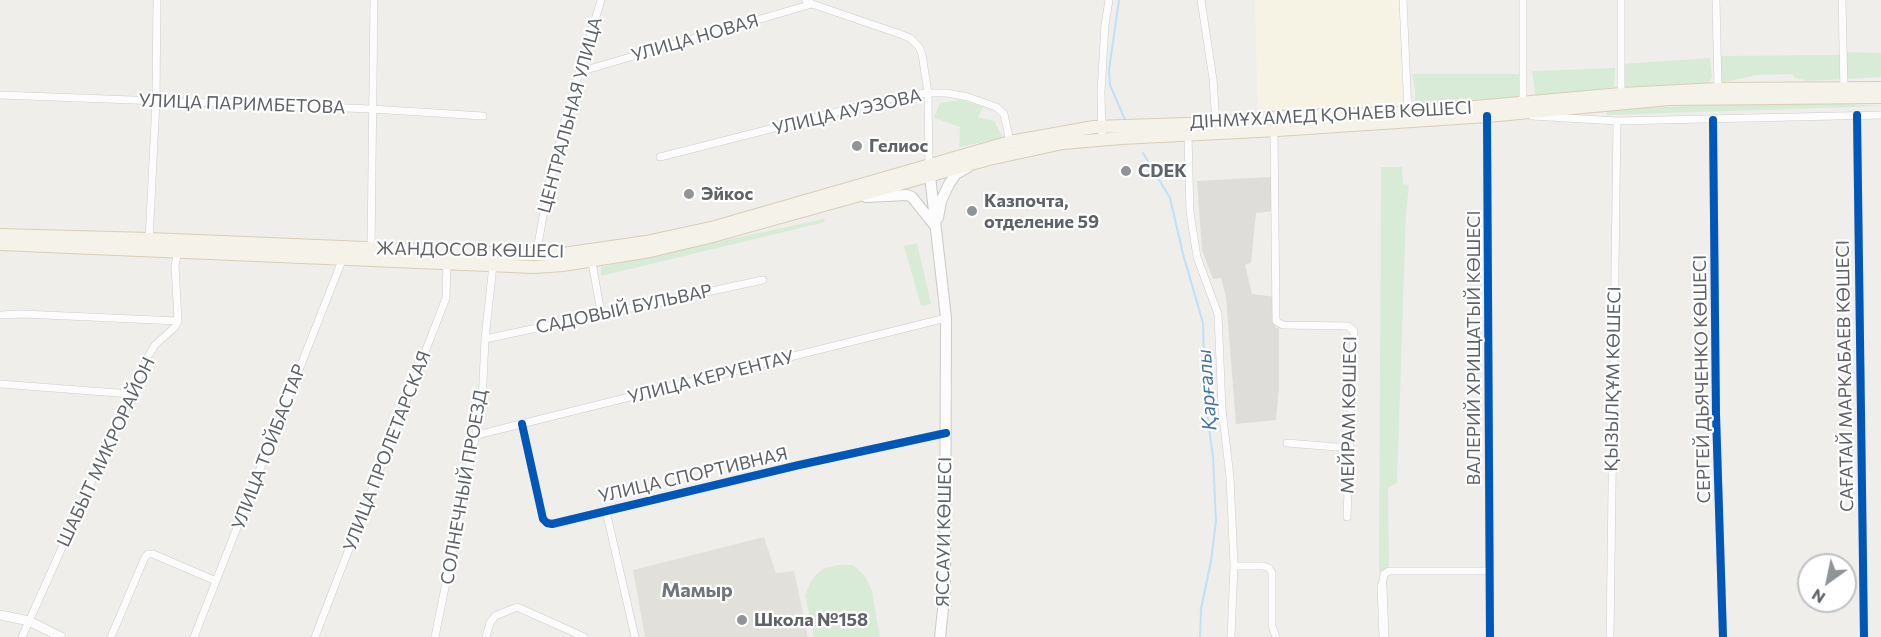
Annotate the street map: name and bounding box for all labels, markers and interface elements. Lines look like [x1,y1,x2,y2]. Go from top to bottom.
street label: УЛИЦА НОВАЯ [629,10,761,66]
street label: ЦЕНТРАЛЬНАЯ УЛИЦА [533,15,607,215]
street label: УЛИЦА АУЭЗОВА [770,84,924,140]
street label: УЛИЦА ПАРИМБЕТОВА [138,90,346,118]
street label: ДІНМҰХАМЕД ҚОНАЕВ КӨШЕСІ [1189,97,1473,133]
place label: Гелиос [869,135,928,157]
marker: Гелиос [850,139,864,153]
place label: CDEK [1138,160,1187,182]
marker: CDEK [1119,164,1133,178]
place label: Эйкос [701,183,753,205]
marker: Эйкос [682,187,696,201]
place label: Казпочта, отделение 59 [984,190,1099,232]
marker: Казпочта, отделение 59 [965,204,979,218]
street label: ВАЛЕРИЙ ХРИЩАТЫЙ КӨШЕСІ [1463,211,1485,485]
street label: ЖАНДОСОВ КӨШЕСІ [376,238,564,262]
street label: САҒАТАЙ МАРКАБАЕВ КӨШЕСІ [1832,240,1858,512]
street label: СЕРГЕЙ ДЬЯЧЕНКО КӨШЕСІ [1689,255,1715,503]
street label: САДОВЫЙ БУЛЬВАР [534,280,714,338]
street label: ҚЫЗЫЛҚҰМ КӨШЕСІ [1601,286,1625,472]
street label: МЕЙРАМ КӨШЕСІ [1337,336,1361,494]
street label: УЛИЦА КЕРУЕНТАУ [626,346,796,408]
street label: УЛИЦА ПРОЛЕТАРСКАЯ [339,348,435,554]
water label: Қарғалы [1192,348,1222,432]
street label: ШАБЫТ МИКРОРАЙОН [52,354,160,550]
street label: УЛИЦА ТОЙБАСТАР [227,361,311,533]
street label: СОЛНЕЧНЫЙ ПРОЕЗД [436,388,492,586]
street label: УЛИЦА СПОРТИВНАЯ [596,443,790,507]
street label: ЯССАУИ КӨШЕСІ [932,457,956,607]
north arrow [1797,553,1857,613]
district label: Мамыр [661,578,733,602]
text: N [1808,586,1828,608]
place label: Школа №158 [754,609,868,631]
marker: Школа №158 [735,613,749,627]

